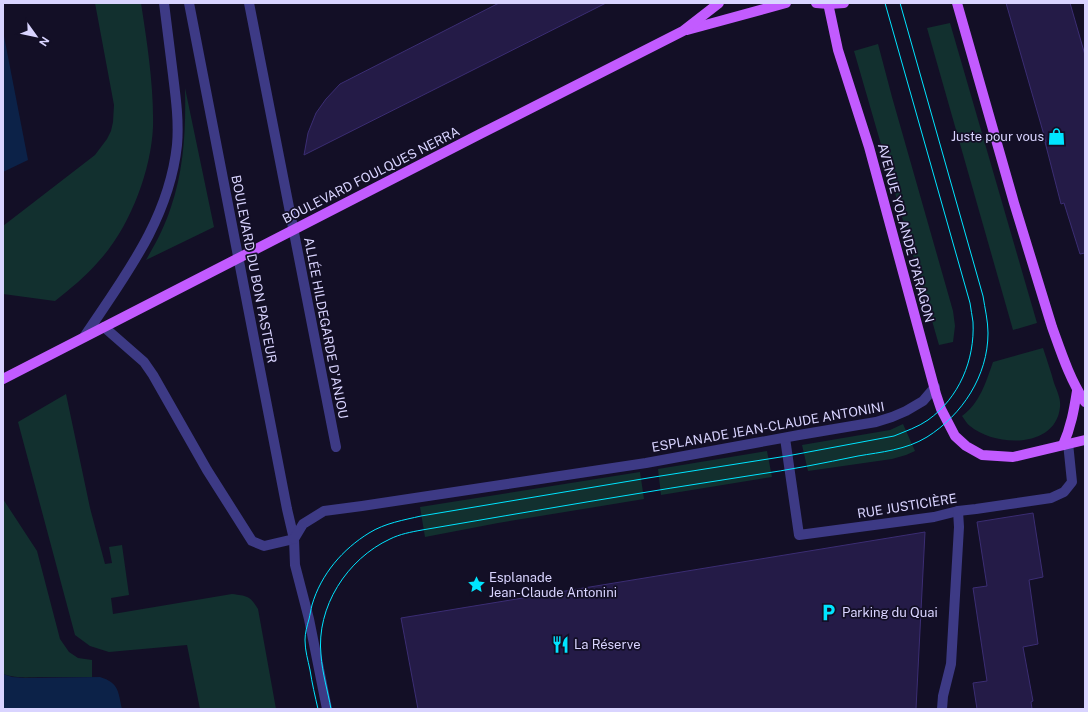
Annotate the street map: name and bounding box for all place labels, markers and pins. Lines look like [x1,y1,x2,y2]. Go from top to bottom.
shop icon: Juste pour vous [1047,126,1067,146]
place label: Juste pour vous [951,129,1044,144]
place label: Esplanade Jean-Claude Antonini [489,570,617,600]
place icon: Esplanade Jean-Claude Antonini [466,574,486,594]
parking icon: Parking du Quai [819,602,839,622]
place label: Parking du Quai [842,605,938,620]
restaurant icon: La Réserve [551,634,571,654]
place label: La Réserve [574,637,641,652]

